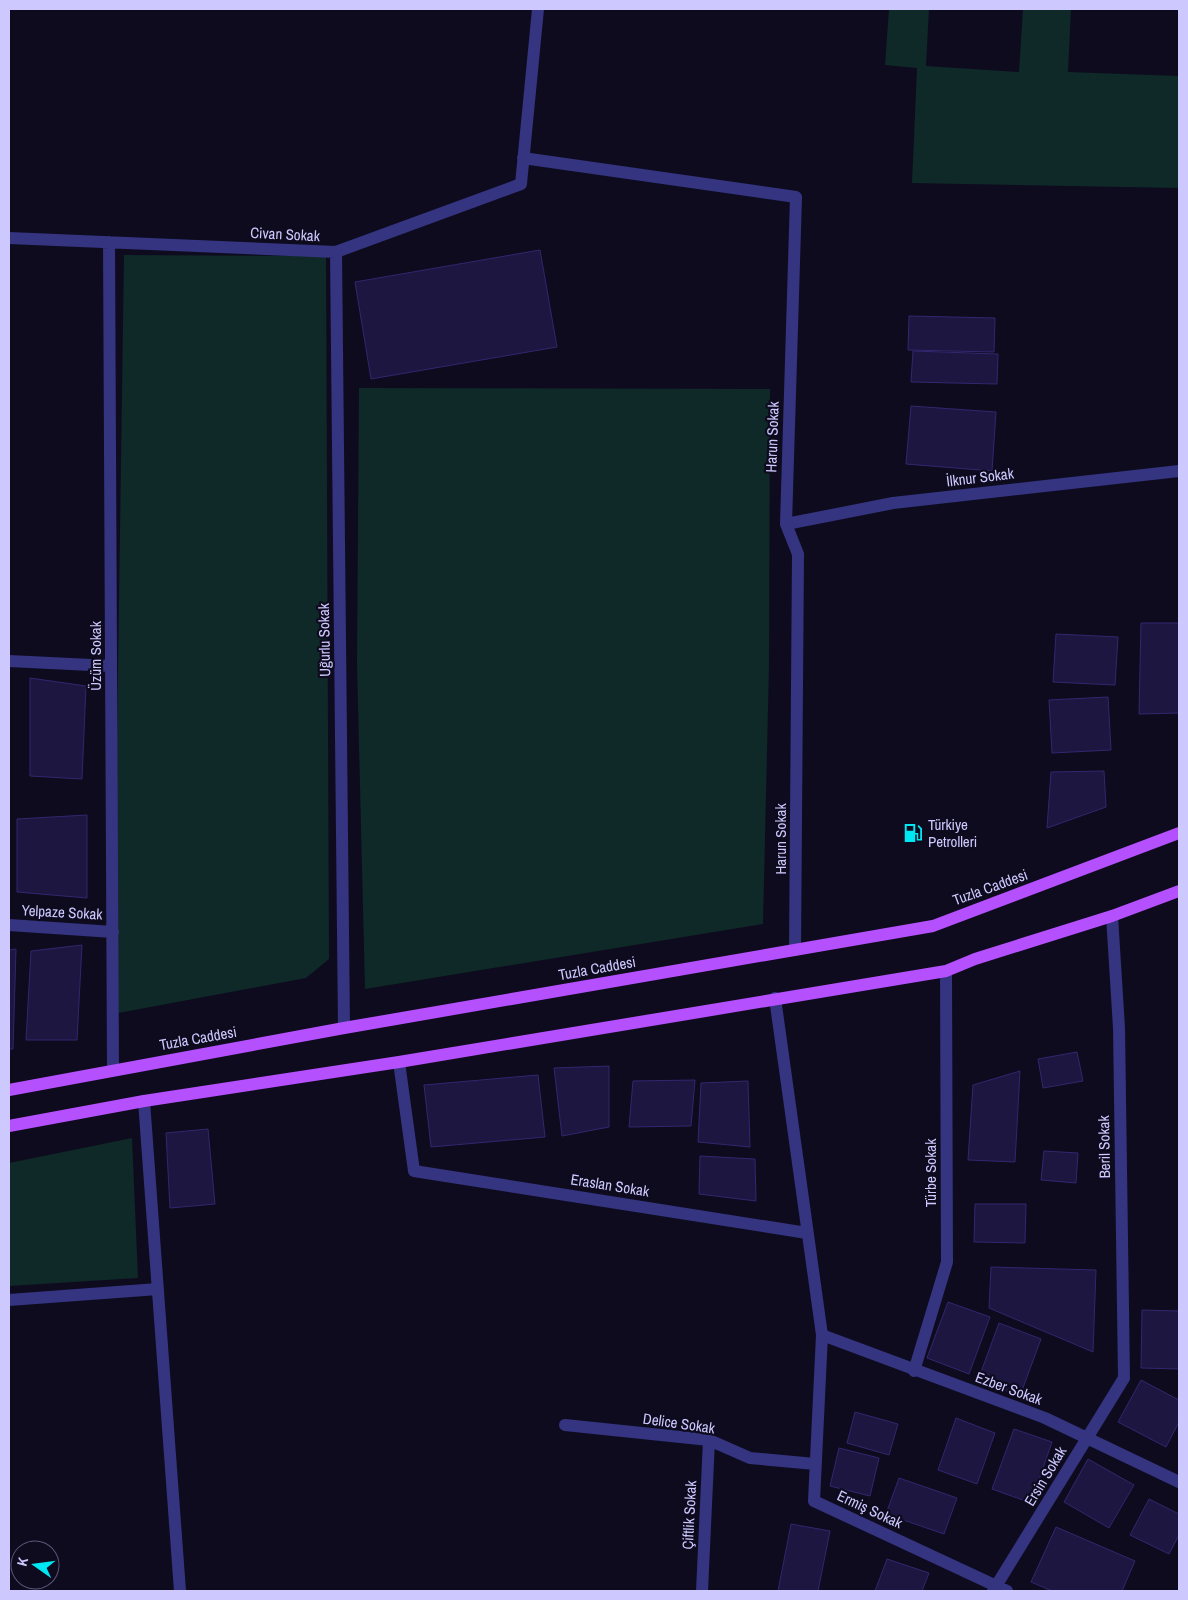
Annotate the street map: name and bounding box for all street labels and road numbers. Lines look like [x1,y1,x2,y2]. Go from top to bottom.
street label: Civan Sokak [250,222,321,246]
street label: Harun Sokak [760,400,784,473]
street label: İlknur Sokak [945,462,1016,492]
street label: Uğurlu Sokak [313,602,335,677]
street label: Üzüm Sokak [85,620,106,691]
street label: Harun Sokak [770,803,791,875]
street label: Tuzla Caddesi [950,864,1030,910]
street label: Yelpaze Sokak [21,899,104,925]
street label: Tuzla Caddesi [557,951,637,985]
street label: Tuzla Caddesi [158,1021,238,1055]
street label: Beril Sokak [1093,1115,1115,1179]
street label: Türbe Sokak [920,1138,941,1207]
street label: Eraslan Sokak [569,1168,652,1202]
street label: Ezber Sokak [973,1366,1046,1410]
street label: Delice Sokak [642,1408,717,1439]
street label: Ersin Sokak [1019,1441,1072,1510]
street label: Çiftlik Sokak [677,1479,701,1550]
street label: Ermiş Sokak [834,1485,907,1534]

